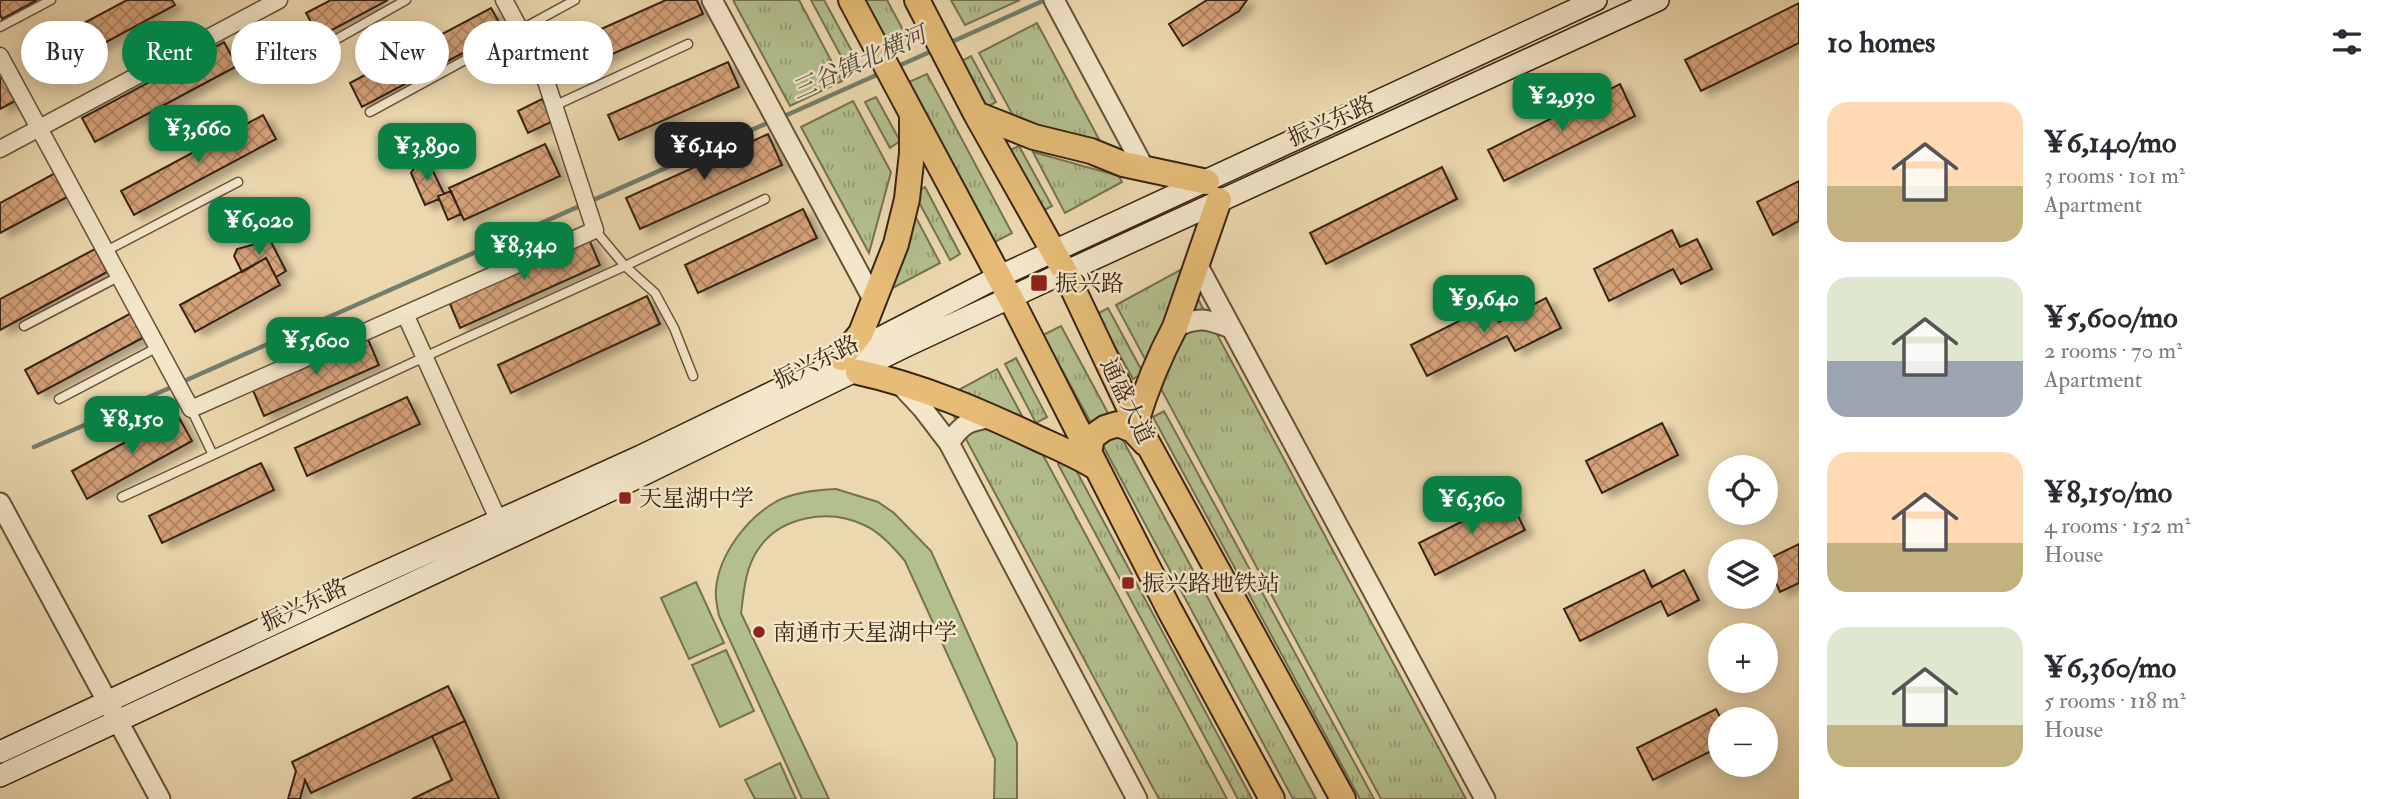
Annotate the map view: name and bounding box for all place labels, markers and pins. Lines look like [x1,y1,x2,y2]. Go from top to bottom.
pin: ¥2,930 [1505,74,1619,133]
pin: ¥3,660 [141,106,255,165]
pin: ¥6,140 [647,122,761,182]
pin: ¥3,890 [370,124,484,183]
pin: ¥6,020 [202,198,316,257]
pin: ¥8,340 [467,222,581,282]
place label: 振兴路 [1055,269,1124,298]
marker: 振兴路 [1029,273,1049,293]
pin: ¥9,640 [1427,276,1541,335]
pin: ¥5,600 [259,318,373,377]
pin: ¥8,150 [75,396,189,456]
pin: ¥6,360 [1415,476,1529,536]
place label: 天星湖中学 [639,484,754,513]
marker: 天星湖中学 [617,490,633,506]
place label: 振兴路地铁站 [1142,569,1280,598]
marker: 振兴路地铁站 [1120,575,1136,591]
place label: 南通市天星湖中学 [773,618,957,647]
marker: 南通市天星湖中学 [751,624,767,640]

